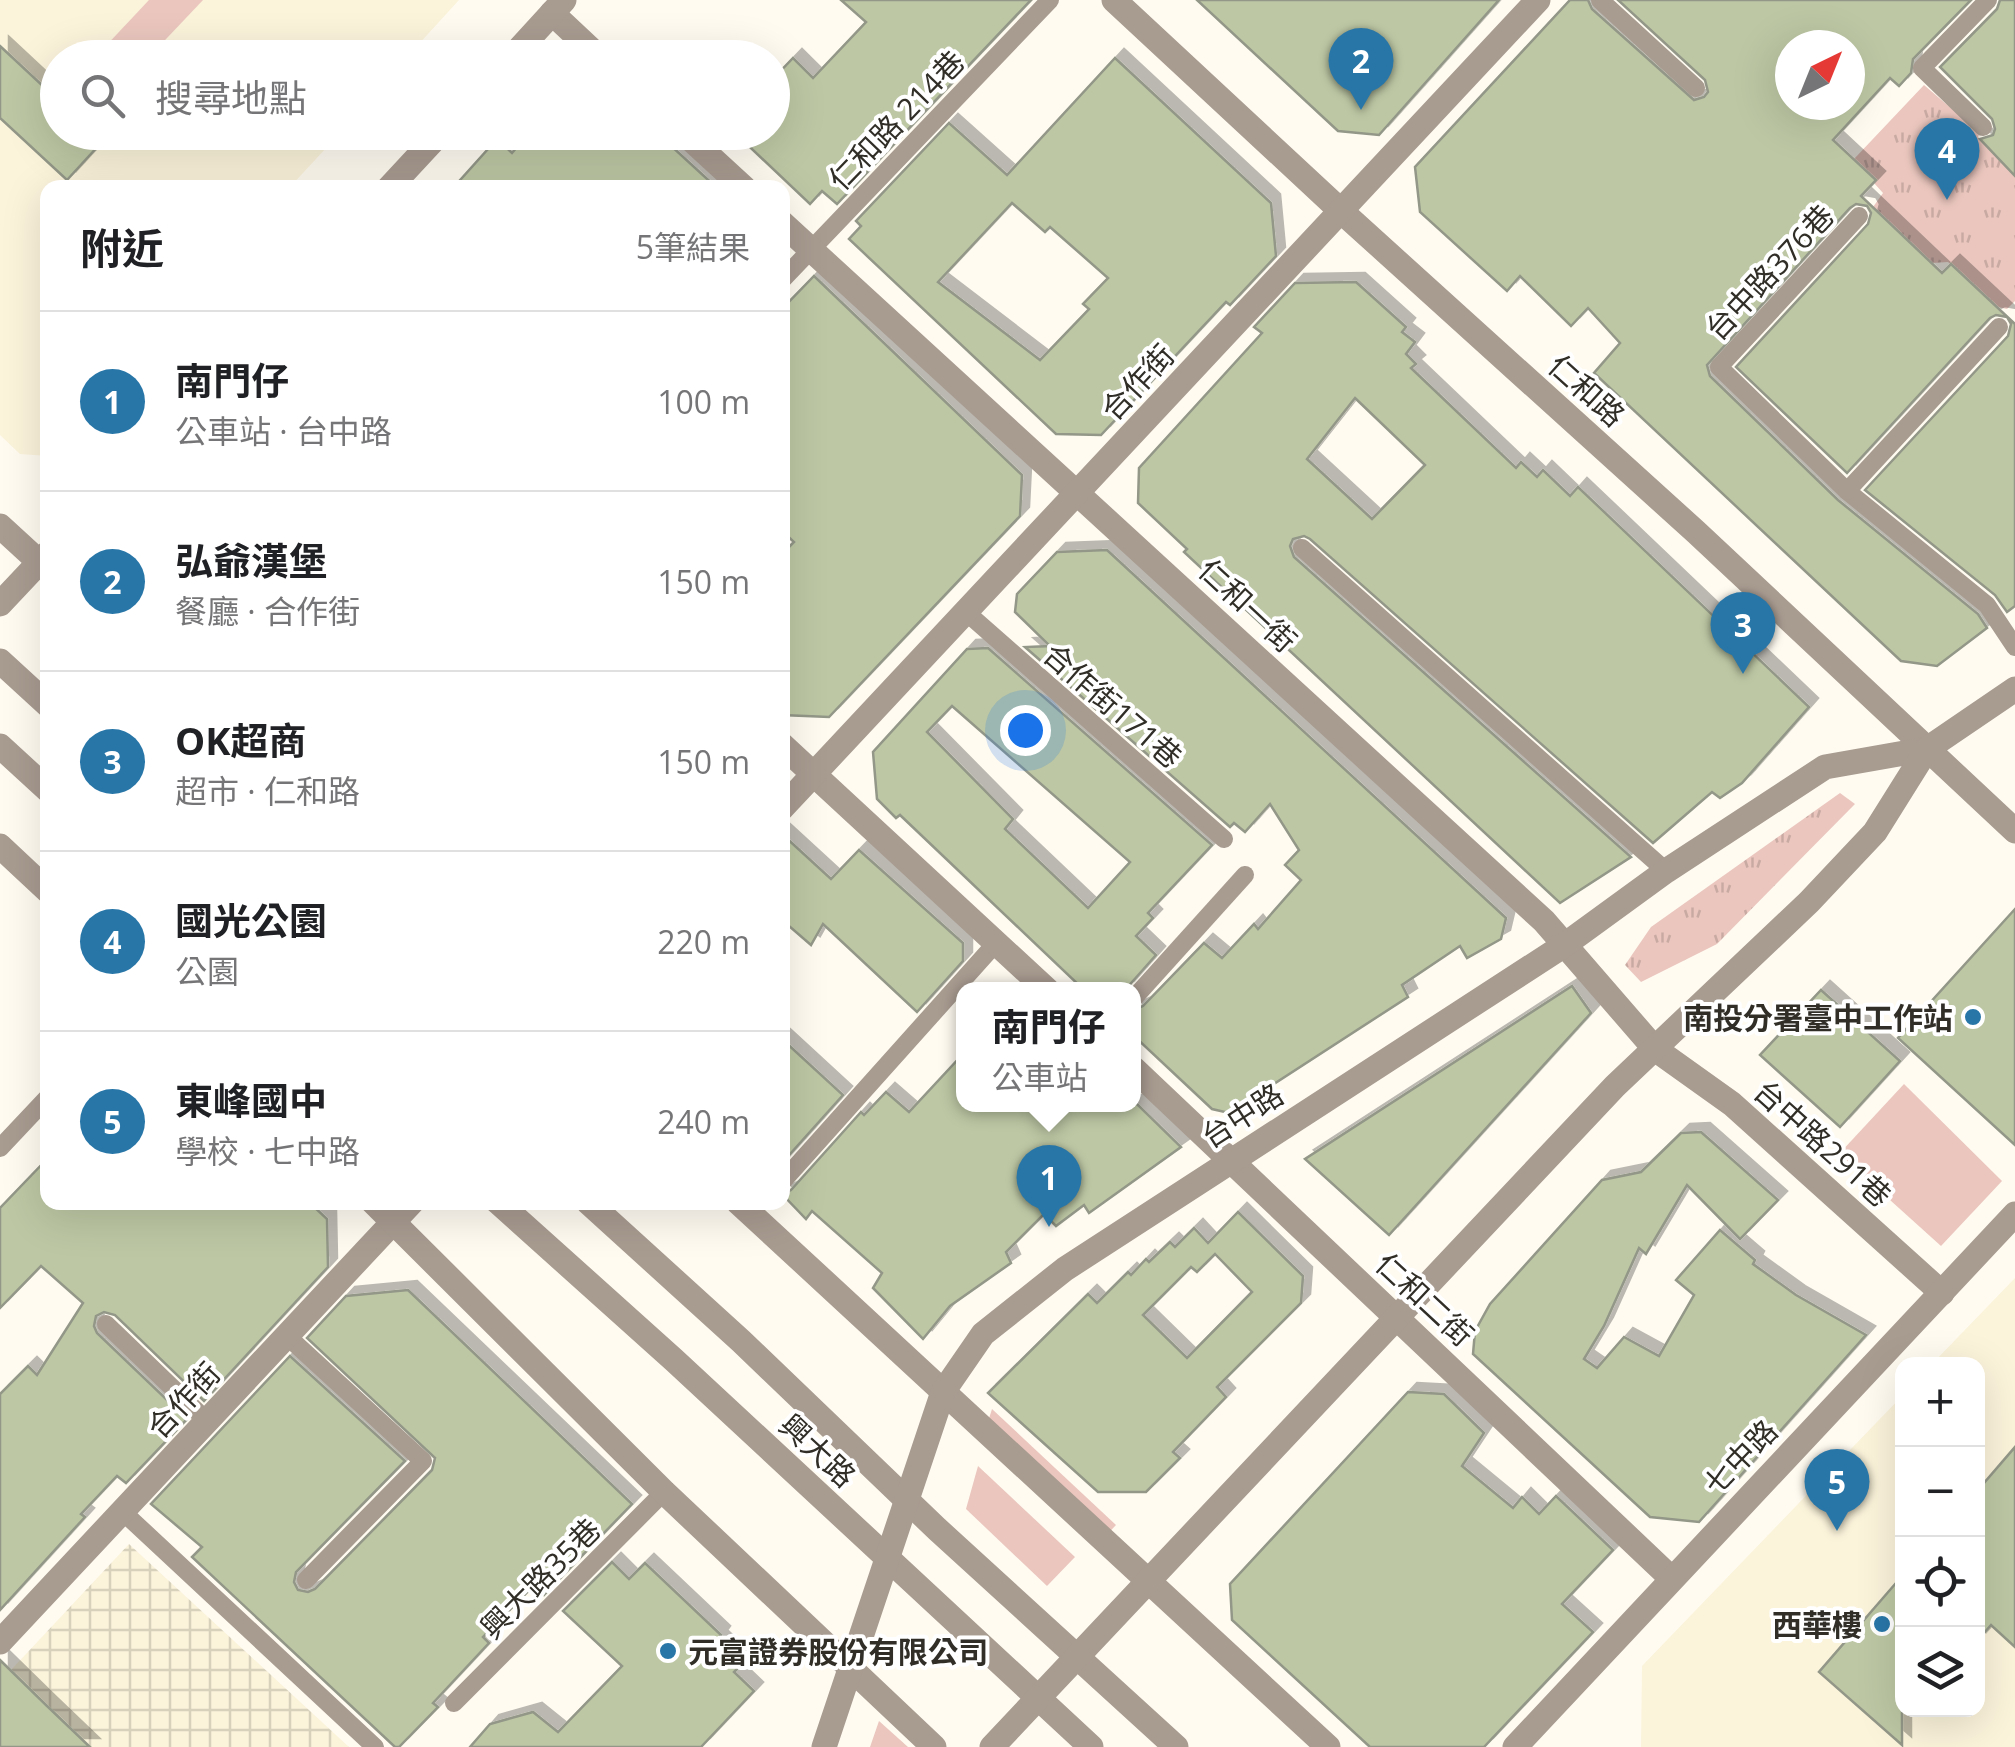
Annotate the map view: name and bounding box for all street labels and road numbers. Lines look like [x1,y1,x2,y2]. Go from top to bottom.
street label: 仁和路 214巷 [819,41,973,199]
street label: 台中路376巷 [1696,195,1842,349]
street label: 合作街 [1091,335,1183,429]
street label: 仁和路 [1540,345,1634,435]
street label: 仁和一街 [1190,549,1306,661]
street label: 合作街171巷 [1035,633,1191,777]
street label: 台中路291巷 [1746,1070,1900,1216]
street label: 台中路 [1193,1073,1291,1157]
street label: 仁和二街 [1367,1243,1483,1355]
street label: 合作街 [137,1353,229,1447]
street label: 興大路 [771,1404,865,1496]
street label: 七中路 [1694,1410,1786,1504]
street label: 興大路35巷 [471,1509,609,1647]

